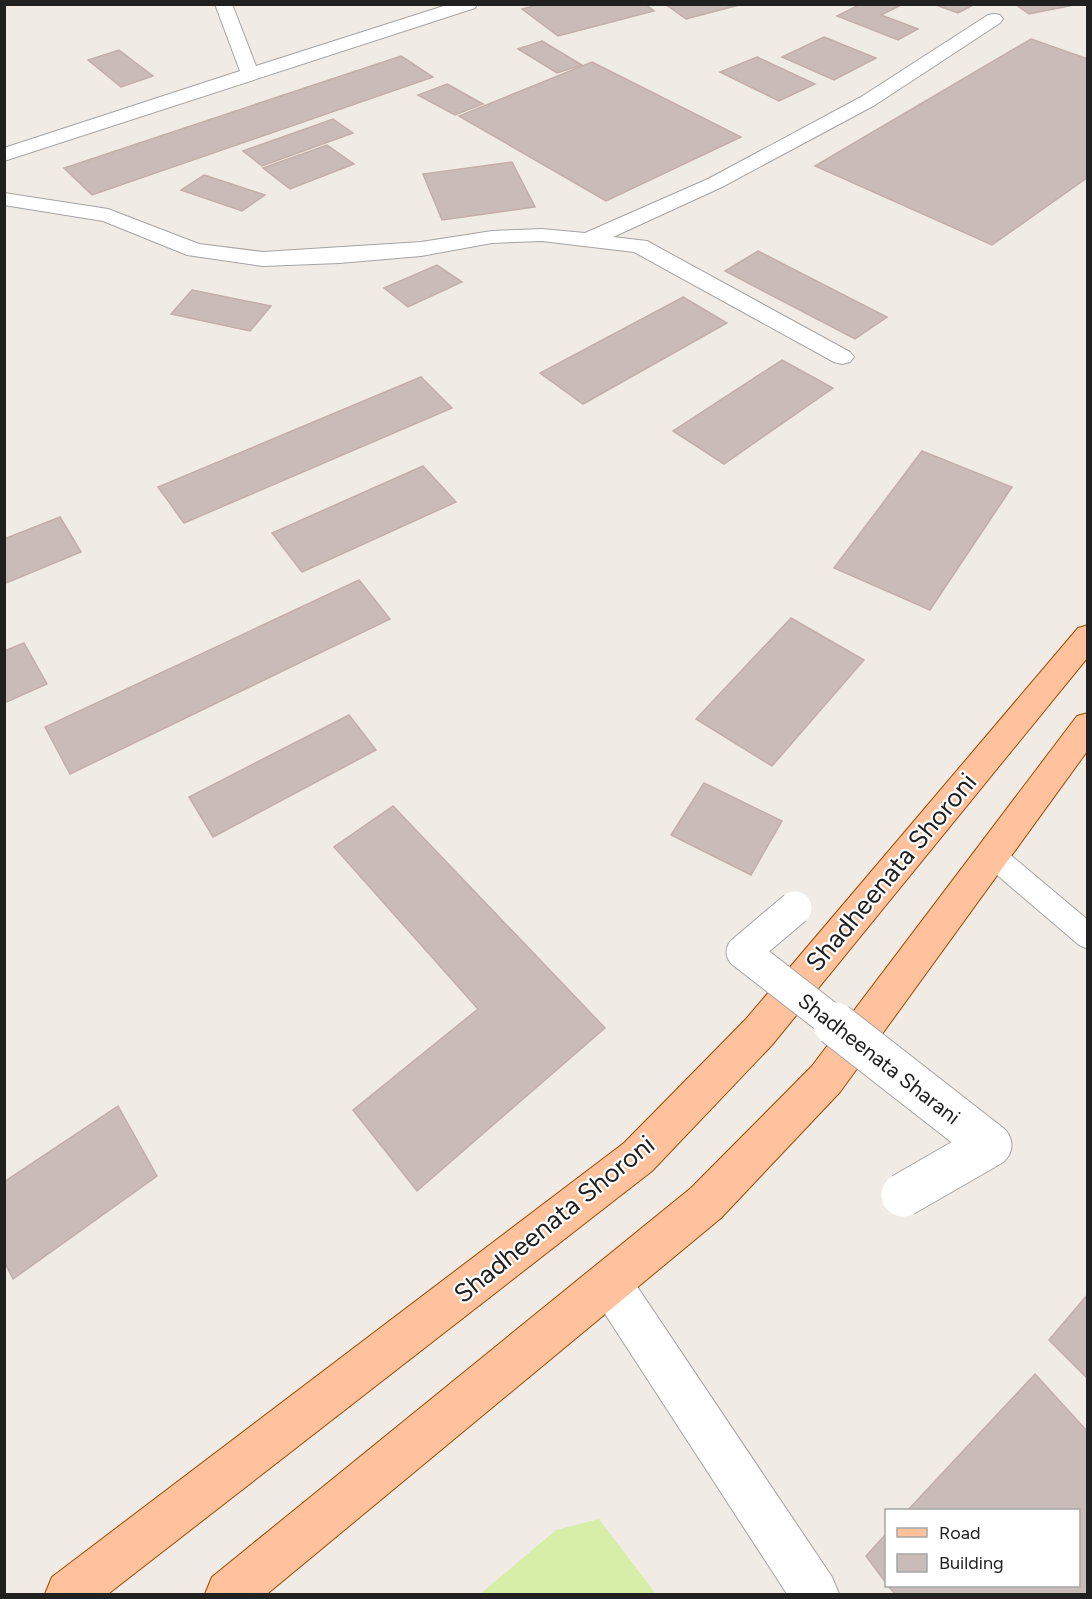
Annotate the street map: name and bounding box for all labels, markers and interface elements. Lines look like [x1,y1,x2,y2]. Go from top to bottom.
street label: Shadheenata Shoroni [799,766,983,978]
street label: Shadheenata Sharani [794,988,965,1129]
street label: Shadheenata Shoroni [447,1128,661,1310]
legend [885,1509,1080,1587]
text: Road [939,1522,980,1544]
text: Building [939,1552,1004,1574]

